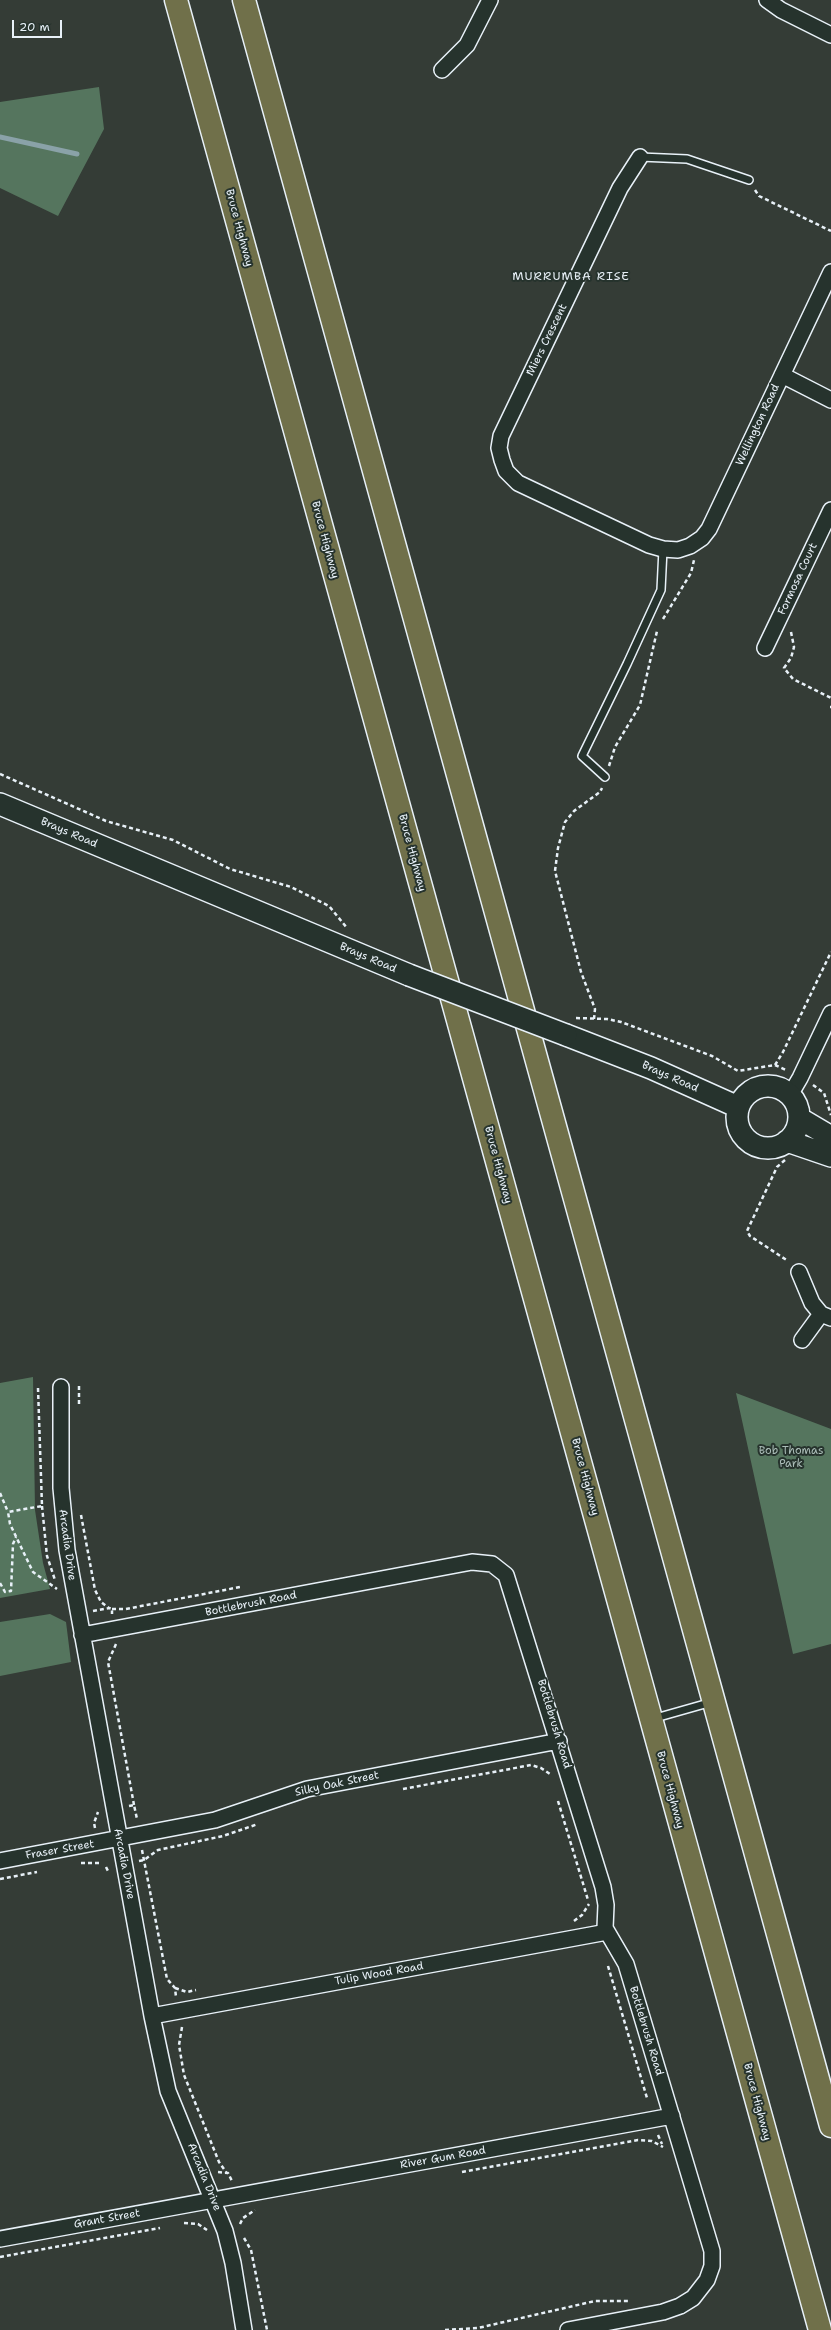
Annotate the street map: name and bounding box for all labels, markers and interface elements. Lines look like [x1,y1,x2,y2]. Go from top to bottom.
scale bar [14,12,64,38]
text: 20 m [19,19,50,35]
street label: Bruce Highway [222,188,256,268]
district label: MURRUMBA RISE [512,270,630,284]
street label: Miers Crescent [524,302,570,378]
street label: Wellington Road [733,382,783,468]
street label: Bruce Highway [308,500,342,580]
street label: Formosa Court [776,541,820,617]
street label: Bruce Highway [395,813,429,893]
street label: Brays Road [39,815,99,851]
street label: Brays Road [338,940,398,976]
street label: Brays Road [640,1059,700,1095]
street label: Bruce Highway [481,1125,515,1205]
street label: Bruce Highway [568,1437,602,1517]
park label: Bob Thomas Park [759,1444,823,1470]
street label: Arcadia Drive [55,1508,79,1582]
street label: Bottlebrush Road [204,1589,298,1619]
street label: Bottlebrush Road [534,1678,574,1770]
street label: Bruce Highway [653,1750,687,1830]
street label: Silky Oak Street [294,1769,380,1799]
street label: Arcadia Drive [111,1827,137,1901]
street label: Fraser Street [25,1837,95,1863]
street label: Tulip Wood Road [333,1960,425,1988]
street label: Bottlebrush Road [626,1985,666,2077]
street label: Bruce Highway [740,2062,774,2142]
street label: Arcadia Drive [184,2141,224,2213]
street label: River Gum Road [399,2144,487,2172]
street label: Grant Street [73,2207,141,2231]

